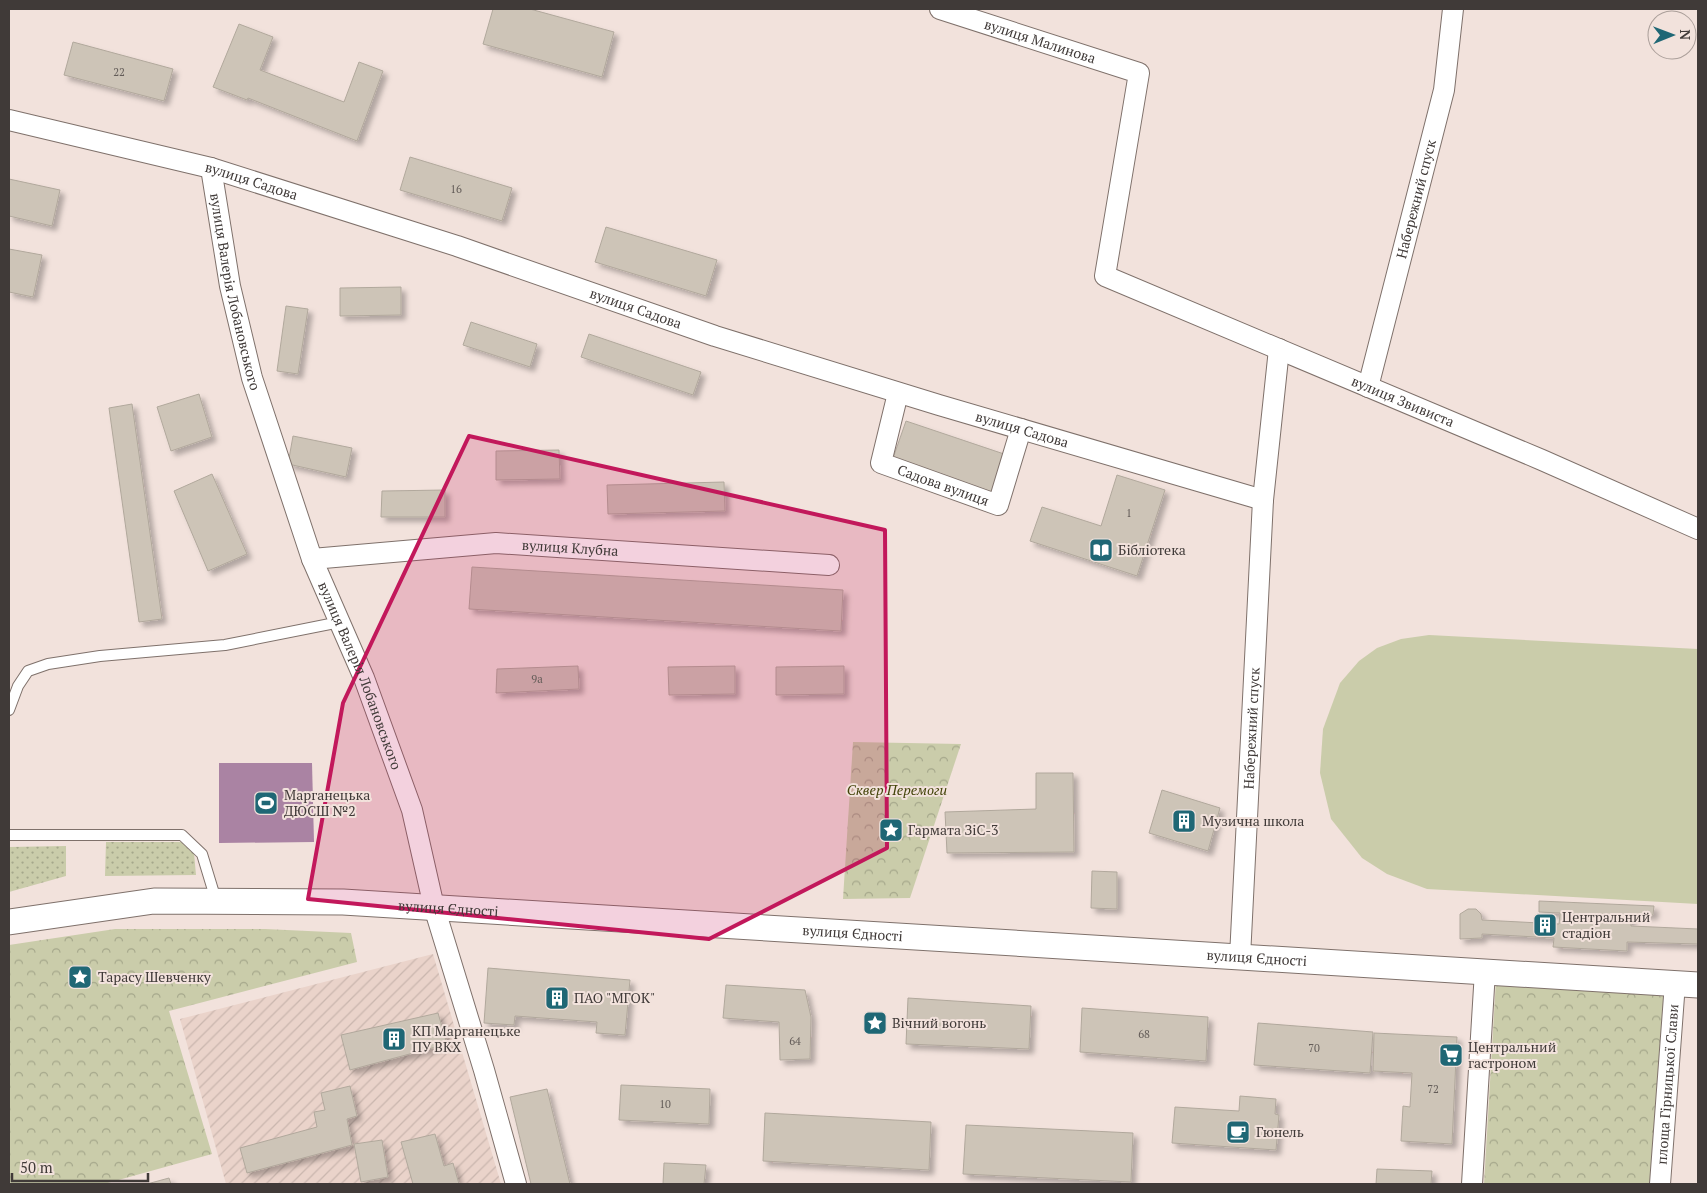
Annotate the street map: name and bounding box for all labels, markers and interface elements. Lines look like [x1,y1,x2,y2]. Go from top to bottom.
north arrow [1647,10,1697,60]
street label: вулиця Малинова [982,14,1098,67]
text: N [1676,29,1695,41]
house number: 22 [113,65,125,79]
street label: Набережний спуск [1391,137,1440,260]
street label: вулиця Садова [203,157,300,204]
house number: 16 [450,182,462,196]
street label: вулиця Валерія Лобановського [206,192,265,393]
street label: вулиця Садова [587,283,684,333]
street label: вулиця Звивиста [1349,371,1457,431]
street label: вулиця Садова [974,406,1071,452]
street label: Садова вулиця [895,460,992,510]
house number: 1 [1126,506,1132,520]
street label: вулиця Клубна [521,535,619,560]
library icon: Бібліотека [1088,537,1114,563]
place label: Бібліотека [1118,540,1186,559]
street label: вулиця Валерія Лобановського [314,579,407,772]
street label: Набережний спуск [1238,666,1264,790]
house number: 9а [531,672,543,686]
park label: Сквер Перемоги [847,780,947,799]
place label: Марганецька ДЮСШ №2 [284,785,370,820]
sports icon: Марганецька ДЮСШ №2 [253,790,279,816]
building icon: Музична школа [1171,808,1197,834]
place label: Музична школа [1202,811,1304,830]
place icon: Гармата ЗіС-3 [878,817,904,843]
place label: Гармата ЗіС-3 [908,820,999,839]
street label: вулиця Єдності [398,895,499,921]
place label: Центральний стадіон [1562,907,1651,942]
building icon: Центральний стадіон [1532,912,1558,938]
street label: вулиця Єдності [802,920,903,945]
street label: вулиця Єдності [1206,945,1308,970]
place icon: Тарасу Шевченку [67,964,93,990]
place label: Тарасу Шевченку [98,967,212,986]
building icon: ПАО "МГОК" [544,985,570,1011]
place label: ПАО "МГОК" [574,988,655,1007]
street label: площа Гірницької Слави [1651,1003,1682,1165]
place icon: Вічний вогонь [862,1010,888,1036]
place label: Вічний вогонь [892,1013,986,1032]
place label: КП Марганецьке ПУ ВКХ [412,1021,521,1056]
building icon: КП Марганецьке ПУ ВКХ [381,1026,407,1052]
house number: 68 [1138,1027,1150,1041]
house number: 64 [789,1034,801,1048]
place label: Центральний гастроном [1468,1037,1557,1072]
house number: 70 [1308,1041,1320,1055]
supermarket icon: Центральний гастроном [1438,1042,1464,1068]
house number: 72 [1427,1082,1439,1096]
house number: 10 [659,1097,671,1111]
cafe icon: Гюнель [1225,1119,1251,1145]
place label: Гюнель [1256,1122,1304,1141]
scale bar [12,1150,149,1182]
text: 50 m [20,1157,53,1177]

